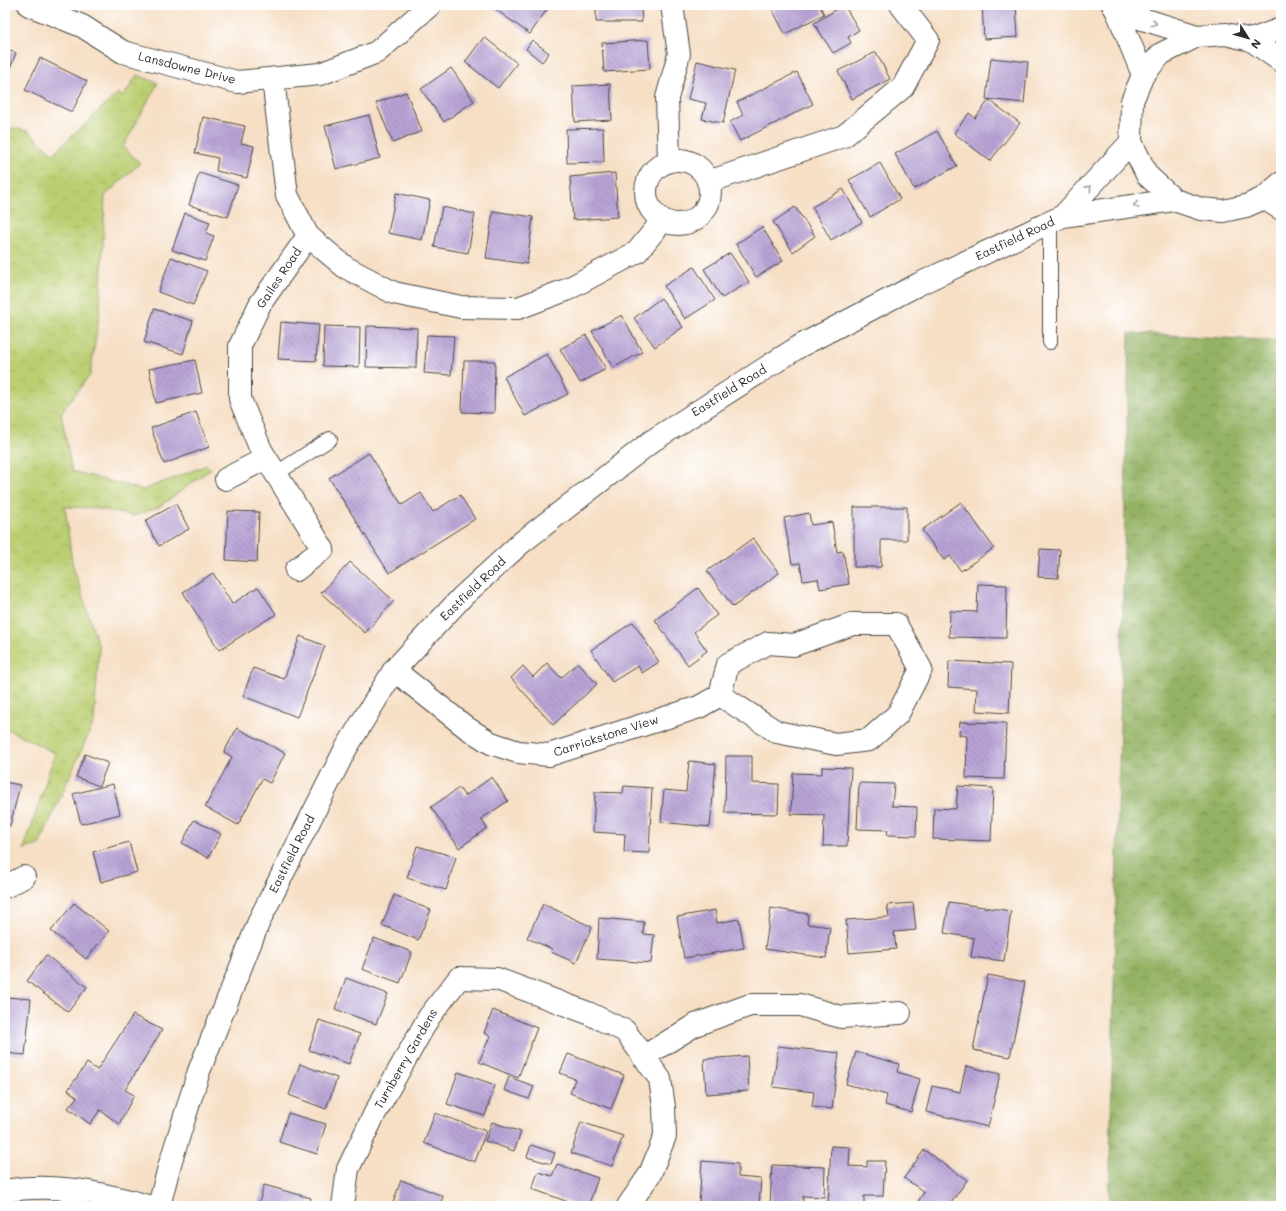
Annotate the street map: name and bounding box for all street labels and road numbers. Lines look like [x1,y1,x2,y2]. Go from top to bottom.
street label: Lansdowne Drive [137,47,238,87]
street label: Eastfield Road [972,213,1057,263]
street label: Gailes Road [252,244,305,311]
street label: Eastfield Road [688,360,769,420]
street label: Eastfield Road [436,553,509,624]
street label: Carrickstone View [551,711,660,760]
street label: Eastfield Road [265,811,318,895]
street label: Turnberry Gardens [370,1005,440,1111]

